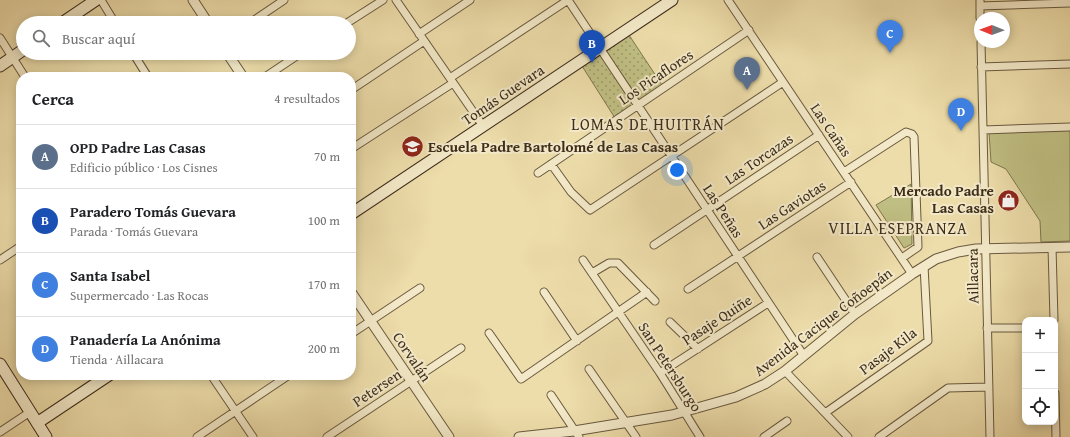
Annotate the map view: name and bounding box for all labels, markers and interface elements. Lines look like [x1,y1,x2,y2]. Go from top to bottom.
north arrow [974,12,1010,48]
search box [16,16,356,60]
pin: C [877,20,903,53]
icon: search [30,27,52,49]
text: Buscar aquí [62,28,135,49]
pin: B [579,30,605,63]
street label: Los Picaflores [614,44,697,109]
pin: A [734,57,760,90]
street label: Tomás Guevara [457,59,548,130]
text: Cerca [32,86,74,111]
text: 4 resultados [274,89,340,108]
pin: D [948,98,974,131]
street label: Las Cañas [806,99,857,161]
district label: LOMAS DE HUITRÁN [571,112,725,136]
street label: Las Torcazas [720,128,797,189]
school or university icon: Escuela Padre Bartolomé de Las Casas [399,134,425,160]
place label: Escuela Padre Bartolomé de Las Casas [428,136,678,157]
text: OPD Padre Las Casas [70,137,206,158]
text: A [41,147,49,166]
text: 70 m [314,147,340,166]
text: Edificio público · Los Cisnes [70,158,218,177]
your location [667,160,687,180]
street label: Las Gaviotas [754,175,830,234]
street label: Las Peñas [698,180,749,242]
place label: Mercado Padre Las Casas [894,180,994,218]
shop icon: Mercado Padre Las Casas [996,187,1022,213]
text: Paradero Tomás Guevara [70,201,236,222]
text: B [41,211,49,230]
text: 100 m [308,211,340,230]
district label: VILLA ESEPRANZA [828,216,968,240]
text: Parada · Tomás Guevara [70,222,198,241]
street label: Aillacara [962,248,983,304]
street label: Avenida Cacique Coñoepán [749,262,897,381]
text: Santa Isabel [70,265,151,286]
text: C [41,275,49,294]
text: 170 m [308,275,340,294]
text: Supermercado · Las Rocas [70,286,209,305]
street label: Pasaje Quiñe [678,289,756,350]
map controls [1022,317,1058,425]
button: + [1022,317,1058,353]
street label: San Petersburgo [634,318,707,416]
street label: Pasaje Kila [855,322,921,379]
street label: Corvalán [388,328,437,386]
text: Panadería La Anónima [70,329,221,350]
text: D [41,339,49,358]
text: 200 m [308,339,340,358]
text: Tienda · Aillacara [70,350,164,369]
button: − [1022,353,1058,389]
street label: Petersen [348,363,406,412]
button: locate [1022,389,1058,425]

